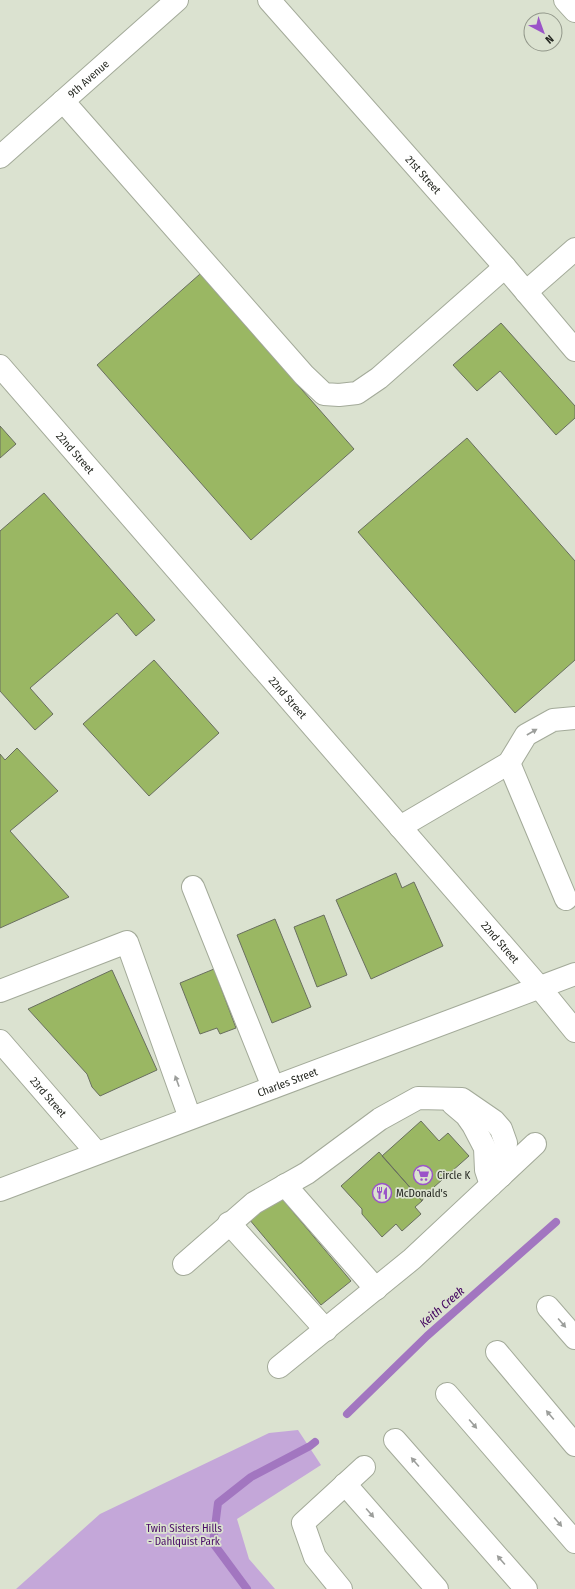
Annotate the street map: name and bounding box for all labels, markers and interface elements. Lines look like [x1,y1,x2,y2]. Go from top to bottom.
north arrow [523,12,563,52]
text: N [542,32,556,46]
street label: 9th Avenue [65,57,112,101]
street label: 21st Street [403,153,444,197]
street label: 22nd Street [53,430,97,477]
street label: 22nd Street [266,674,309,722]
one-way arrow [526,728,538,735]
street label: 22nd Street [478,919,522,966]
street label: Charles Street [256,1065,320,1100]
street label: 23rd Street [27,1075,69,1120]
one-way arrow [173,1075,179,1087]
supermarket icon: Circle K [412,1164,434,1186]
place label: Circle K [437,1169,470,1182]
restaurant icon: McDonald's [371,1182,393,1204]
place label: McDonald's [396,1187,448,1200]
water label: Keith Creek [417,1284,467,1330]
one-way arrow [557,1317,566,1328]
one-way arrow [545,1409,554,1420]
one-way arrow [468,1419,477,1429]
one-way arrow [410,1457,419,1467]
one-way arrow [366,1508,375,1518]
one-way arrow [553,1518,562,1527]
park label: Twin Sisters Hills - Dahlquist Park [146,1522,222,1548]
one-way arrow [496,1554,505,1565]

